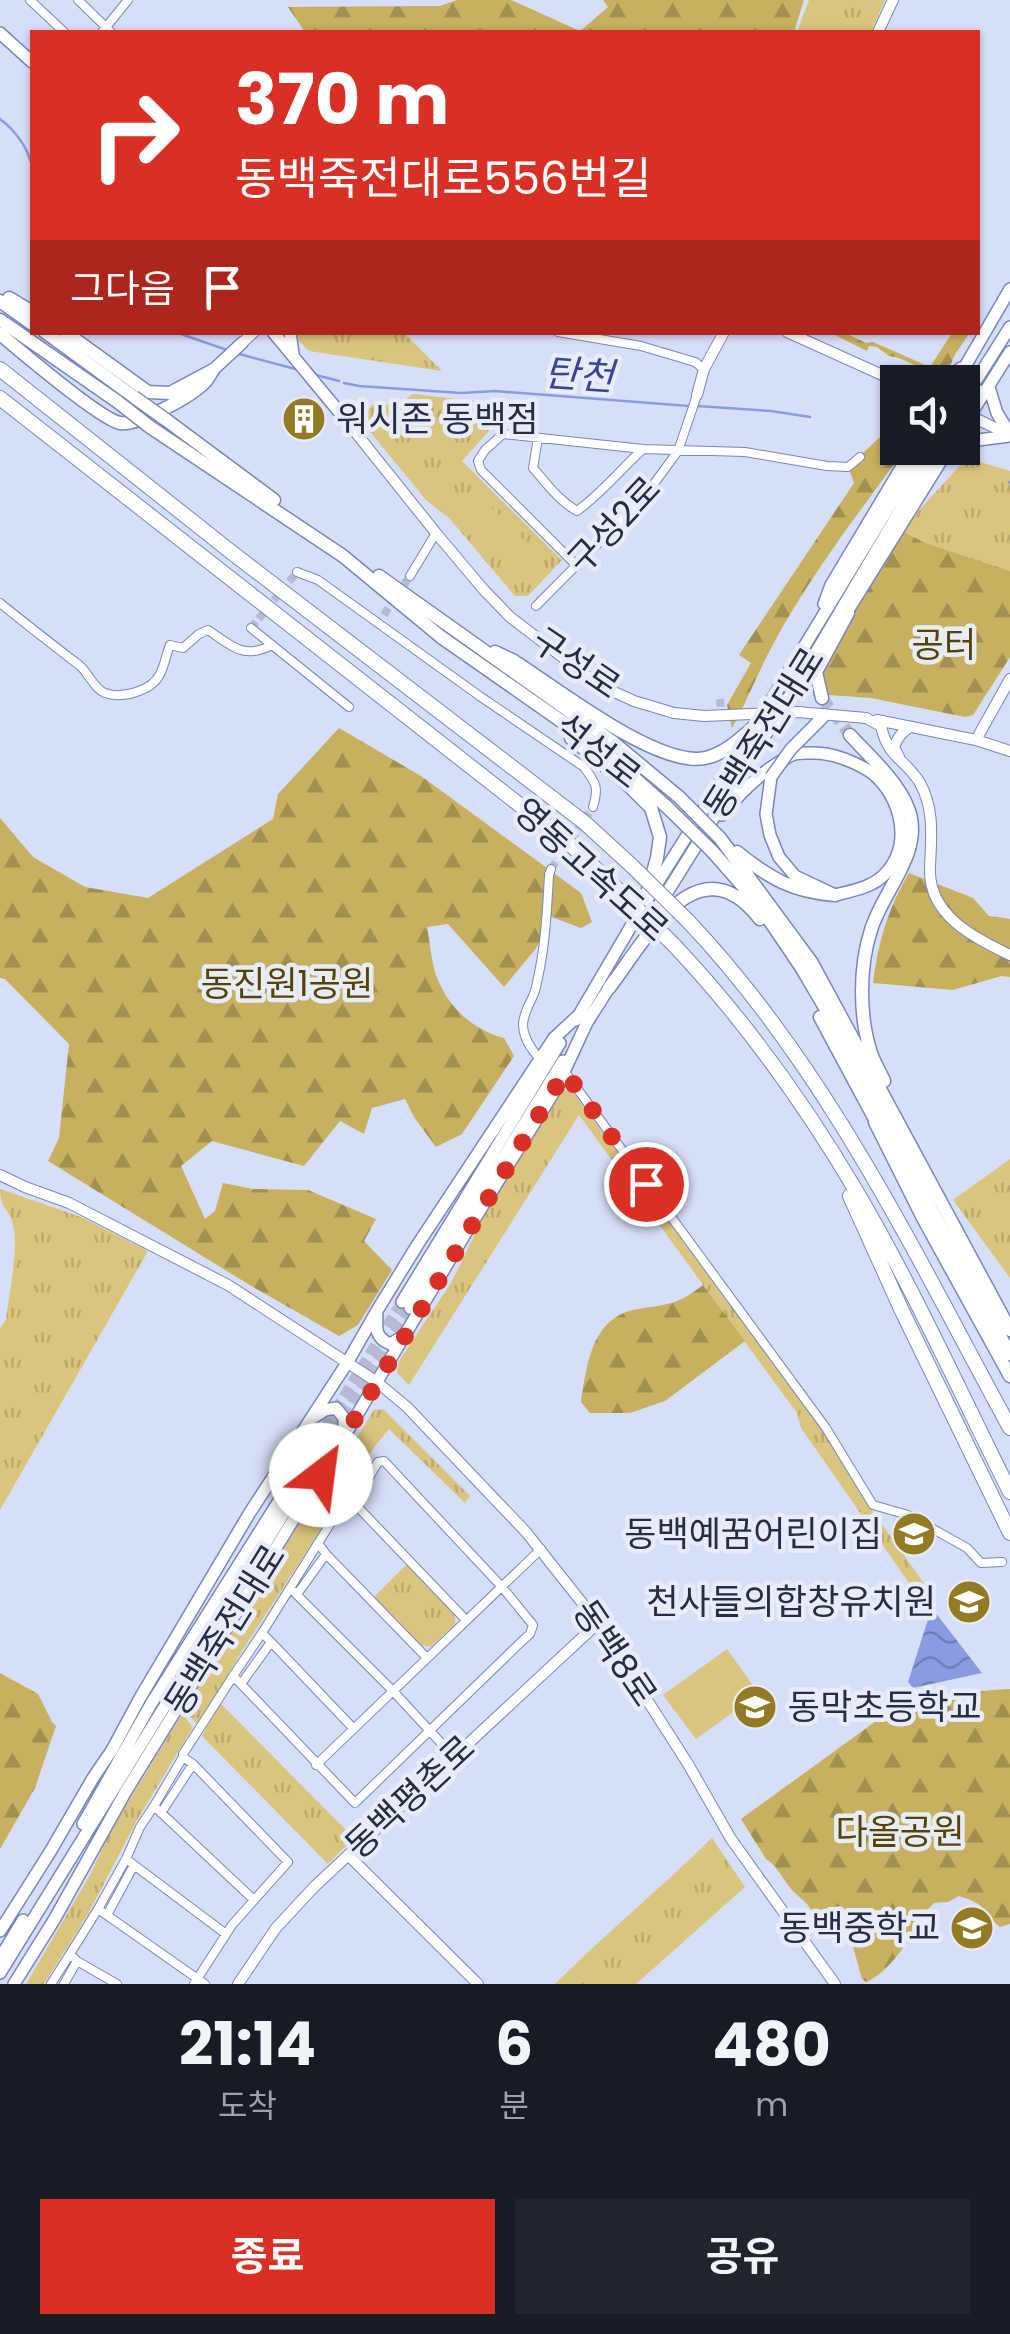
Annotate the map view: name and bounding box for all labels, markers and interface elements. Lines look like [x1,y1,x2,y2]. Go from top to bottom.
text: 370 m [235,50,449,149]
icon: right [70,70,200,200]
text: 동백죽전대로556번길 [235,147,651,210]
icon: arrive [195,260,250,315]
text: 그다음 [70,262,175,315]
water label: 탄천 [542,346,620,404]
map controls [880,365,980,465]
button: sound [880,365,980,465]
place label: 워시존 동백점 [336,394,539,443]
building icon: 워시존 동백점 [281,396,327,442]
street label: 구성2로 [556,465,671,584]
street label: 구성로 [523,615,630,710]
park label: 공터 [912,620,976,669]
street label: 동백죽전대로 [692,638,836,828]
street label: 석성로 [545,702,651,800]
street label: 영동고속도로 [503,787,680,952]
park label: 동진원1공원 [201,959,373,1008]
pin [604,1142,689,1227]
icon: arrive [619,1157,674,1212]
position arrow [269,1423,373,1527]
place label: 동백예꿈어린이집 [624,1509,882,1558]
school or university icon: 동백예꿈어린이집 [891,1511,937,1557]
street label: 동백죽전대로 [153,1535,297,1725]
place label: 천사들의합창유치원 [646,1577,936,1626]
school or university icon: 천사들의합창유치원 [946,1579,992,1625]
street label: 동백8로 [562,1590,669,1716]
place label: 동막초등학교 [788,1682,981,1731]
school or university icon: 동막초등학교 [732,1684,778,1730]
street label: 동백평촌로 [334,1724,485,1869]
park label: 다올공원 [836,1807,964,1856]
place label: 동백중학교 [779,1903,940,1952]
school or university icon: 동백중학교 [949,1905,995,1951]
text: 21:14 [179,2002,316,2086]
text: 6 [495,2002,533,2086]
text: 480 [712,2003,831,2087]
text: m [755,2082,788,2127]
text: 도착 [218,2083,277,2128]
text: 분 [499,2083,529,2128]
button: 종료 [40,2199,495,2314]
button: 공유 [515,2199,970,2314]

